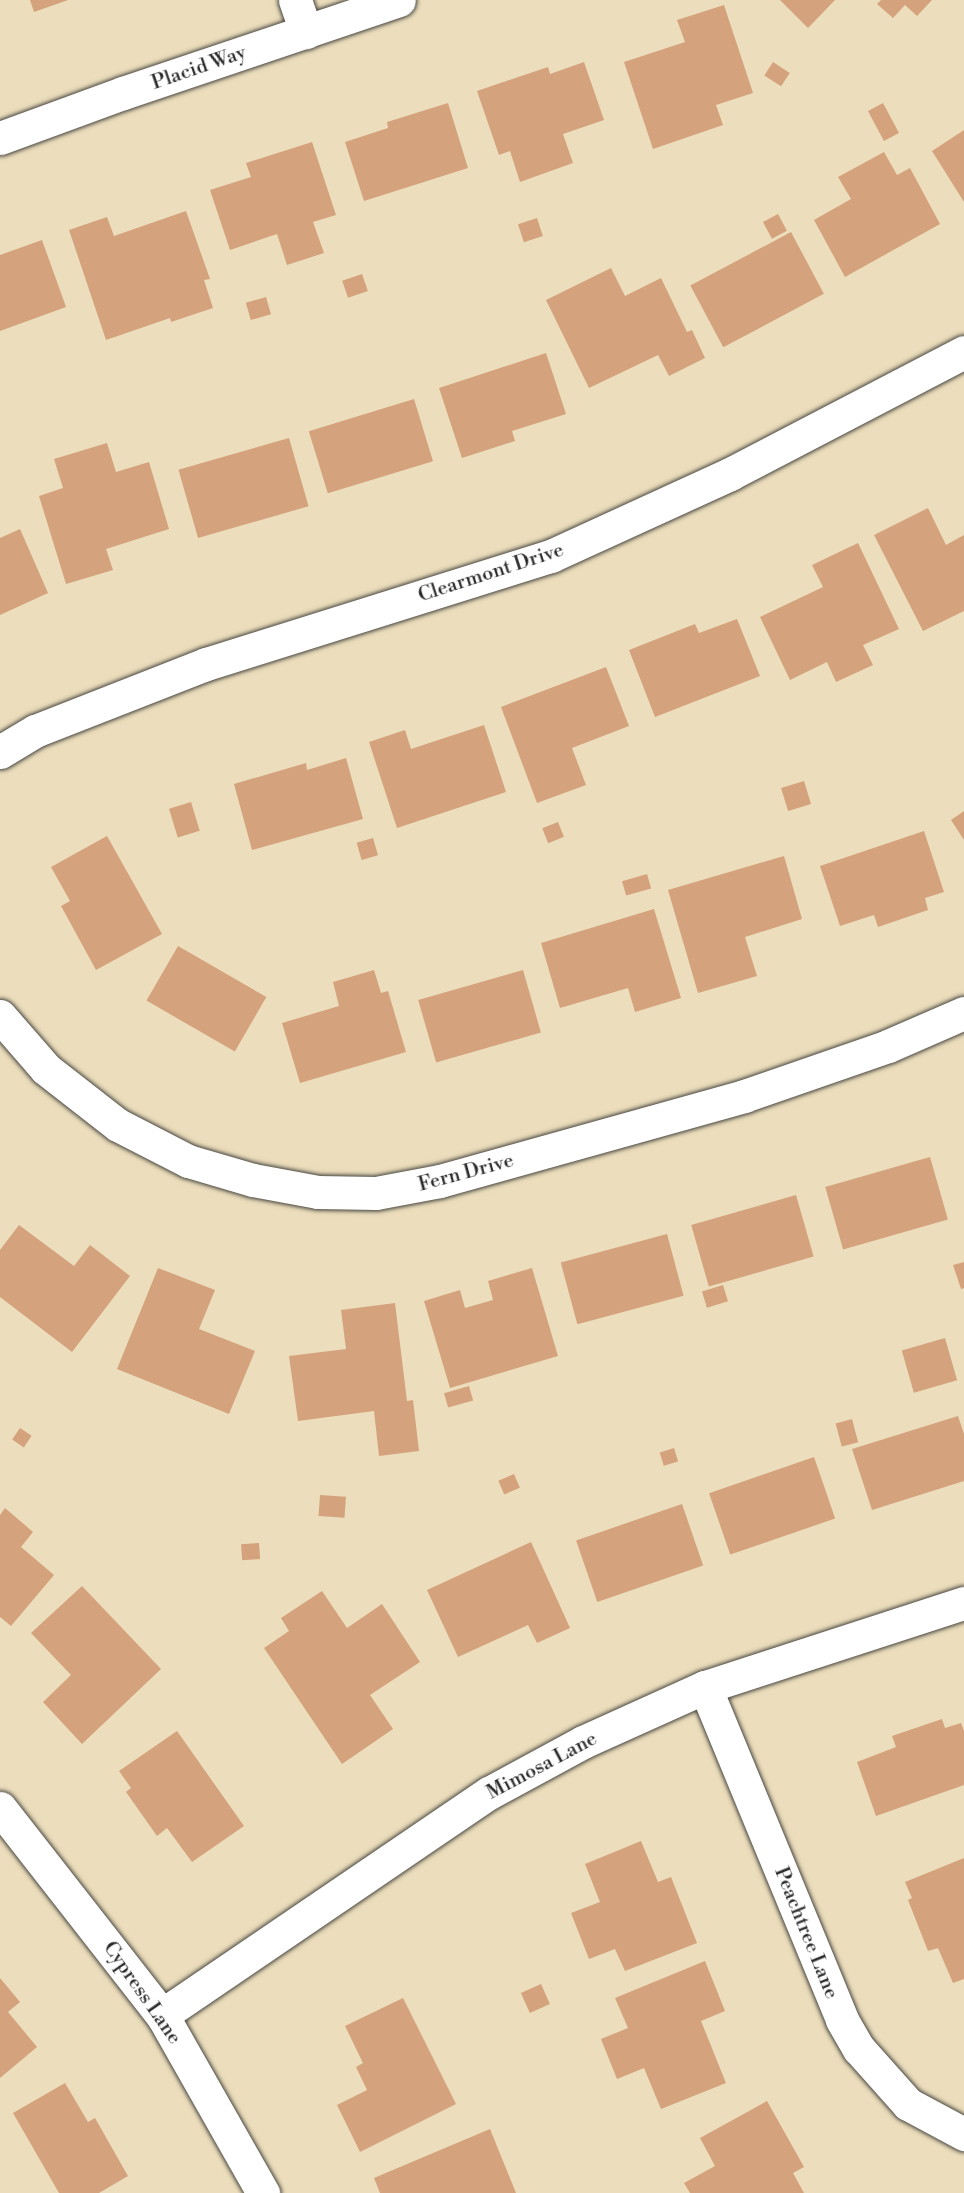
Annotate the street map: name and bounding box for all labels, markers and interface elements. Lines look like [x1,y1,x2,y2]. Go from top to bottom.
street label: Placid Way [149,41,249,95]
street label: Clearmont Drive [415,538,567,608]
street label: Fern Drive [416,1149,516,1197]
street label: Mimosa Lane [483,1727,601,1805]
street label: Peachtree Lane [769,1864,843,2002]
street label: Cypress Lane [98,1937,186,2049]

